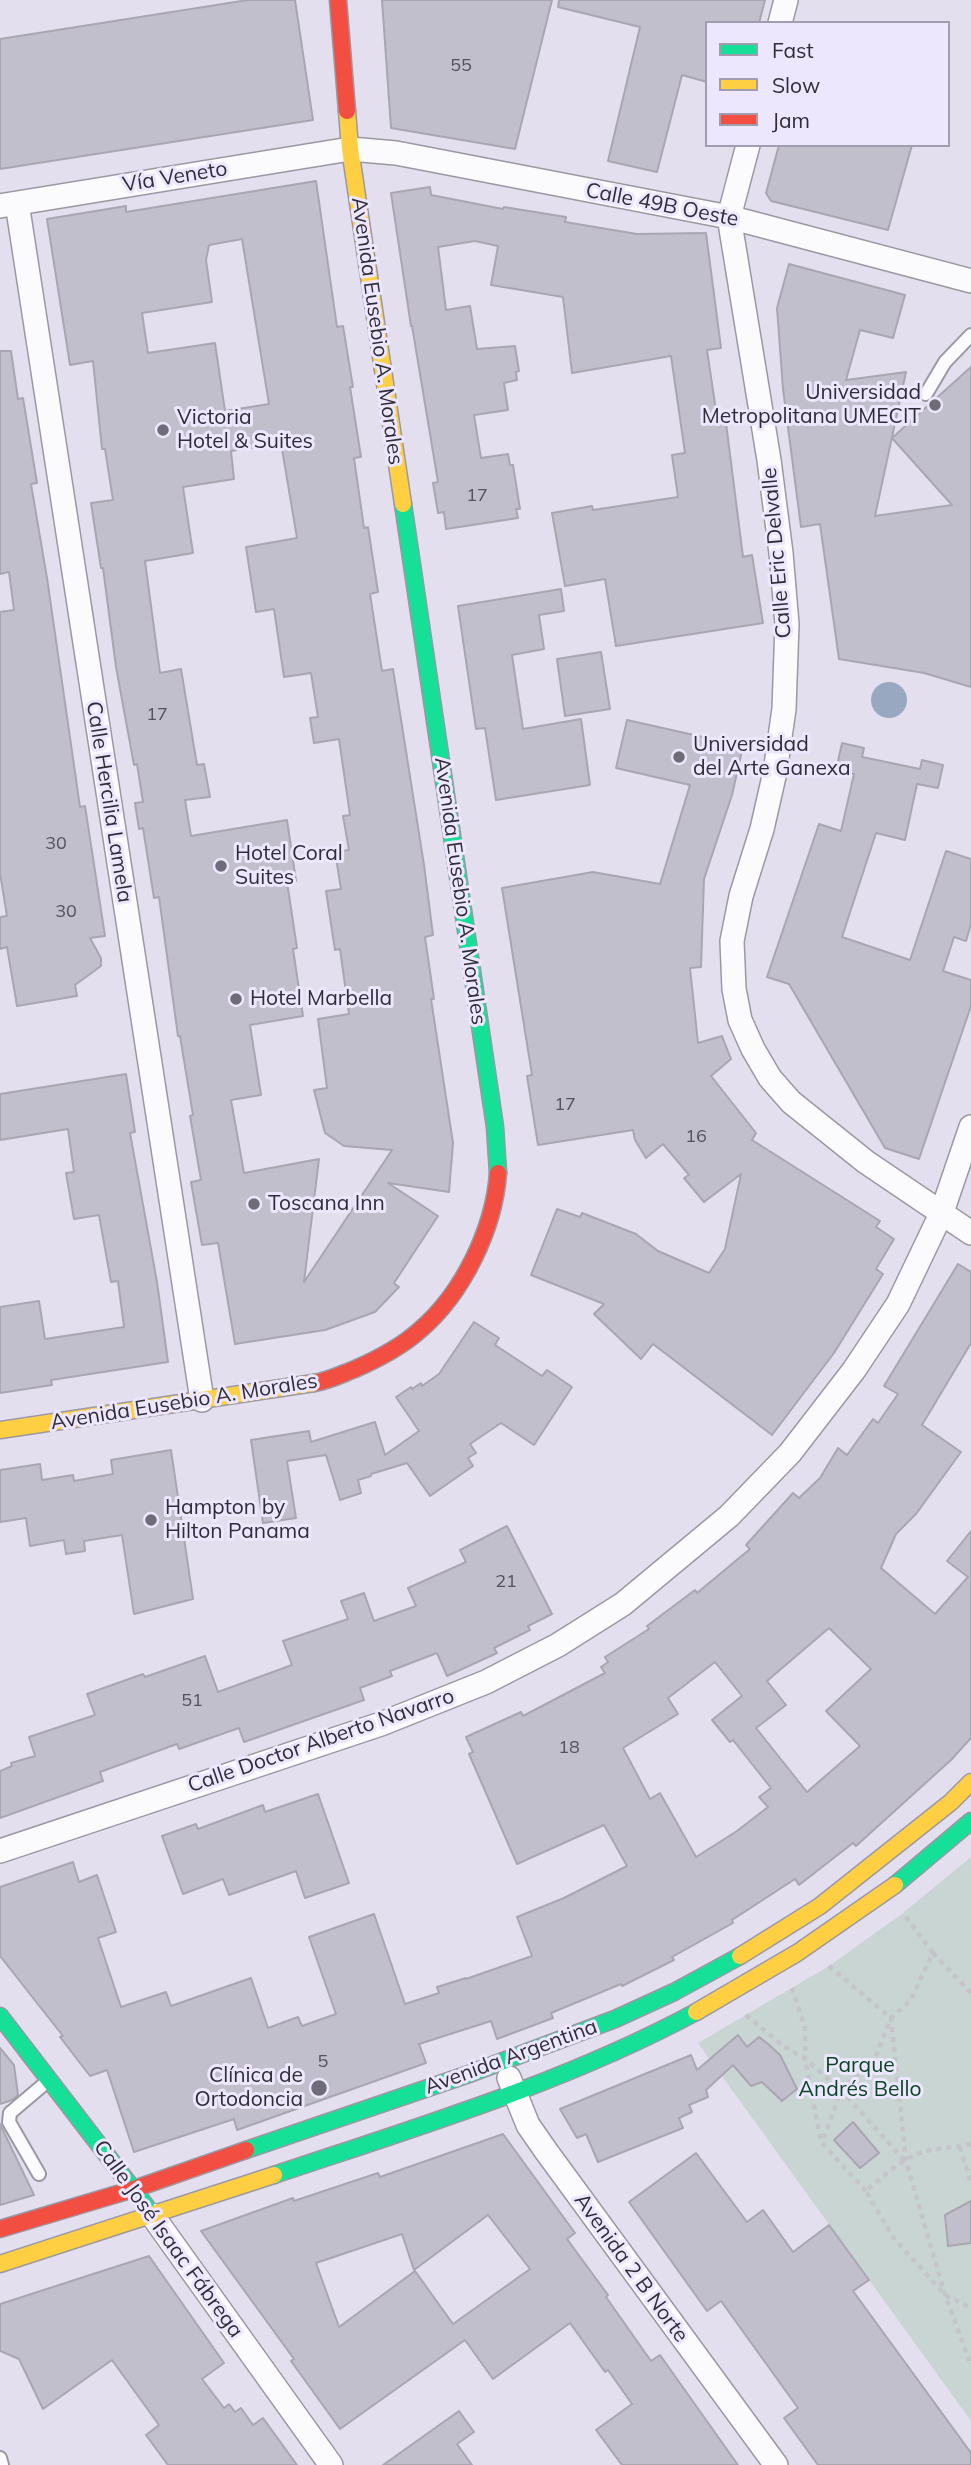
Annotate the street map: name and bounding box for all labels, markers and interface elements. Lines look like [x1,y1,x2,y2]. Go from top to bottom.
legend [705,21,950,147]
text: Fast [772,37,814,63]
house number: 55 [450,55,472,77]
text: Slow [772,72,820,98]
text: Jam [772,107,810,133]
street label: Vía Veneto [121,156,229,198]
street label: Calle 49B Oeste [583,178,741,232]
street label: Avenida Eusebio A. Morales [346,196,408,466]
place label: Universidad Metropolitana UMECIT [702,380,921,430]
marker: Universidad Metropolitana UMECIT [927,397,943,413]
place label: Victoria Hotel & Suites [177,405,313,455]
marker: Victoria Hotel & Suites [155,422,171,438]
street label: Calle Eric Delvalle [757,467,797,639]
house number: 17 [466,485,488,507]
street label: Calle Hercilia Lamela [81,700,137,904]
house number: 17 [146,704,168,726]
place label: Universidad del Arte Ganexa [693,732,851,782]
marker: Universidad del Arte Ganexa [671,749,687,765]
street label: Avenida Eusebio A. Morales [429,756,491,1026]
house number: 30 [45,833,67,855]
place label: Hotel Coral Suites [235,841,343,891]
marker: Hotel Coral Suites [213,858,229,874]
house number: 30 [55,901,77,923]
place label: Hotel Marbella [250,986,392,1012]
marker: Hotel Marbella [228,991,244,1007]
house number: 17 [554,1094,576,1116]
house number: 16 [685,1126,707,1148]
place label: Toscana Inn [268,1191,385,1217]
marker: Toscana Inn [246,1196,262,1212]
street label: Avenida Eusebio A. Morales [49,1368,319,1436]
place label: Hampton by Hilton Panama [165,1495,310,1545]
marker: Hampton by Hilton Panama [143,1512,159,1528]
house number: 21 [495,1571,517,1593]
street label: Calle Doctor Alberto Navarro [184,1683,458,1799]
house number: 51 [181,1690,203,1712]
house number: 18 [558,1737,580,1759]
street label: Avenida Argentina [421,2014,601,2100]
house number: 5 [318,2051,328,2073]
park label: Parque Andrés Bello [799,2053,921,2103]
place label: Clínica de Ortodoncia [194,2063,303,2113]
marker: Clínica de Ortodoncia [309,2078,329,2098]
street label: Calle José Isaac Fábrega [88,2135,248,2343]
street label: Avenida 2 B Norte [569,2189,693,2347]

